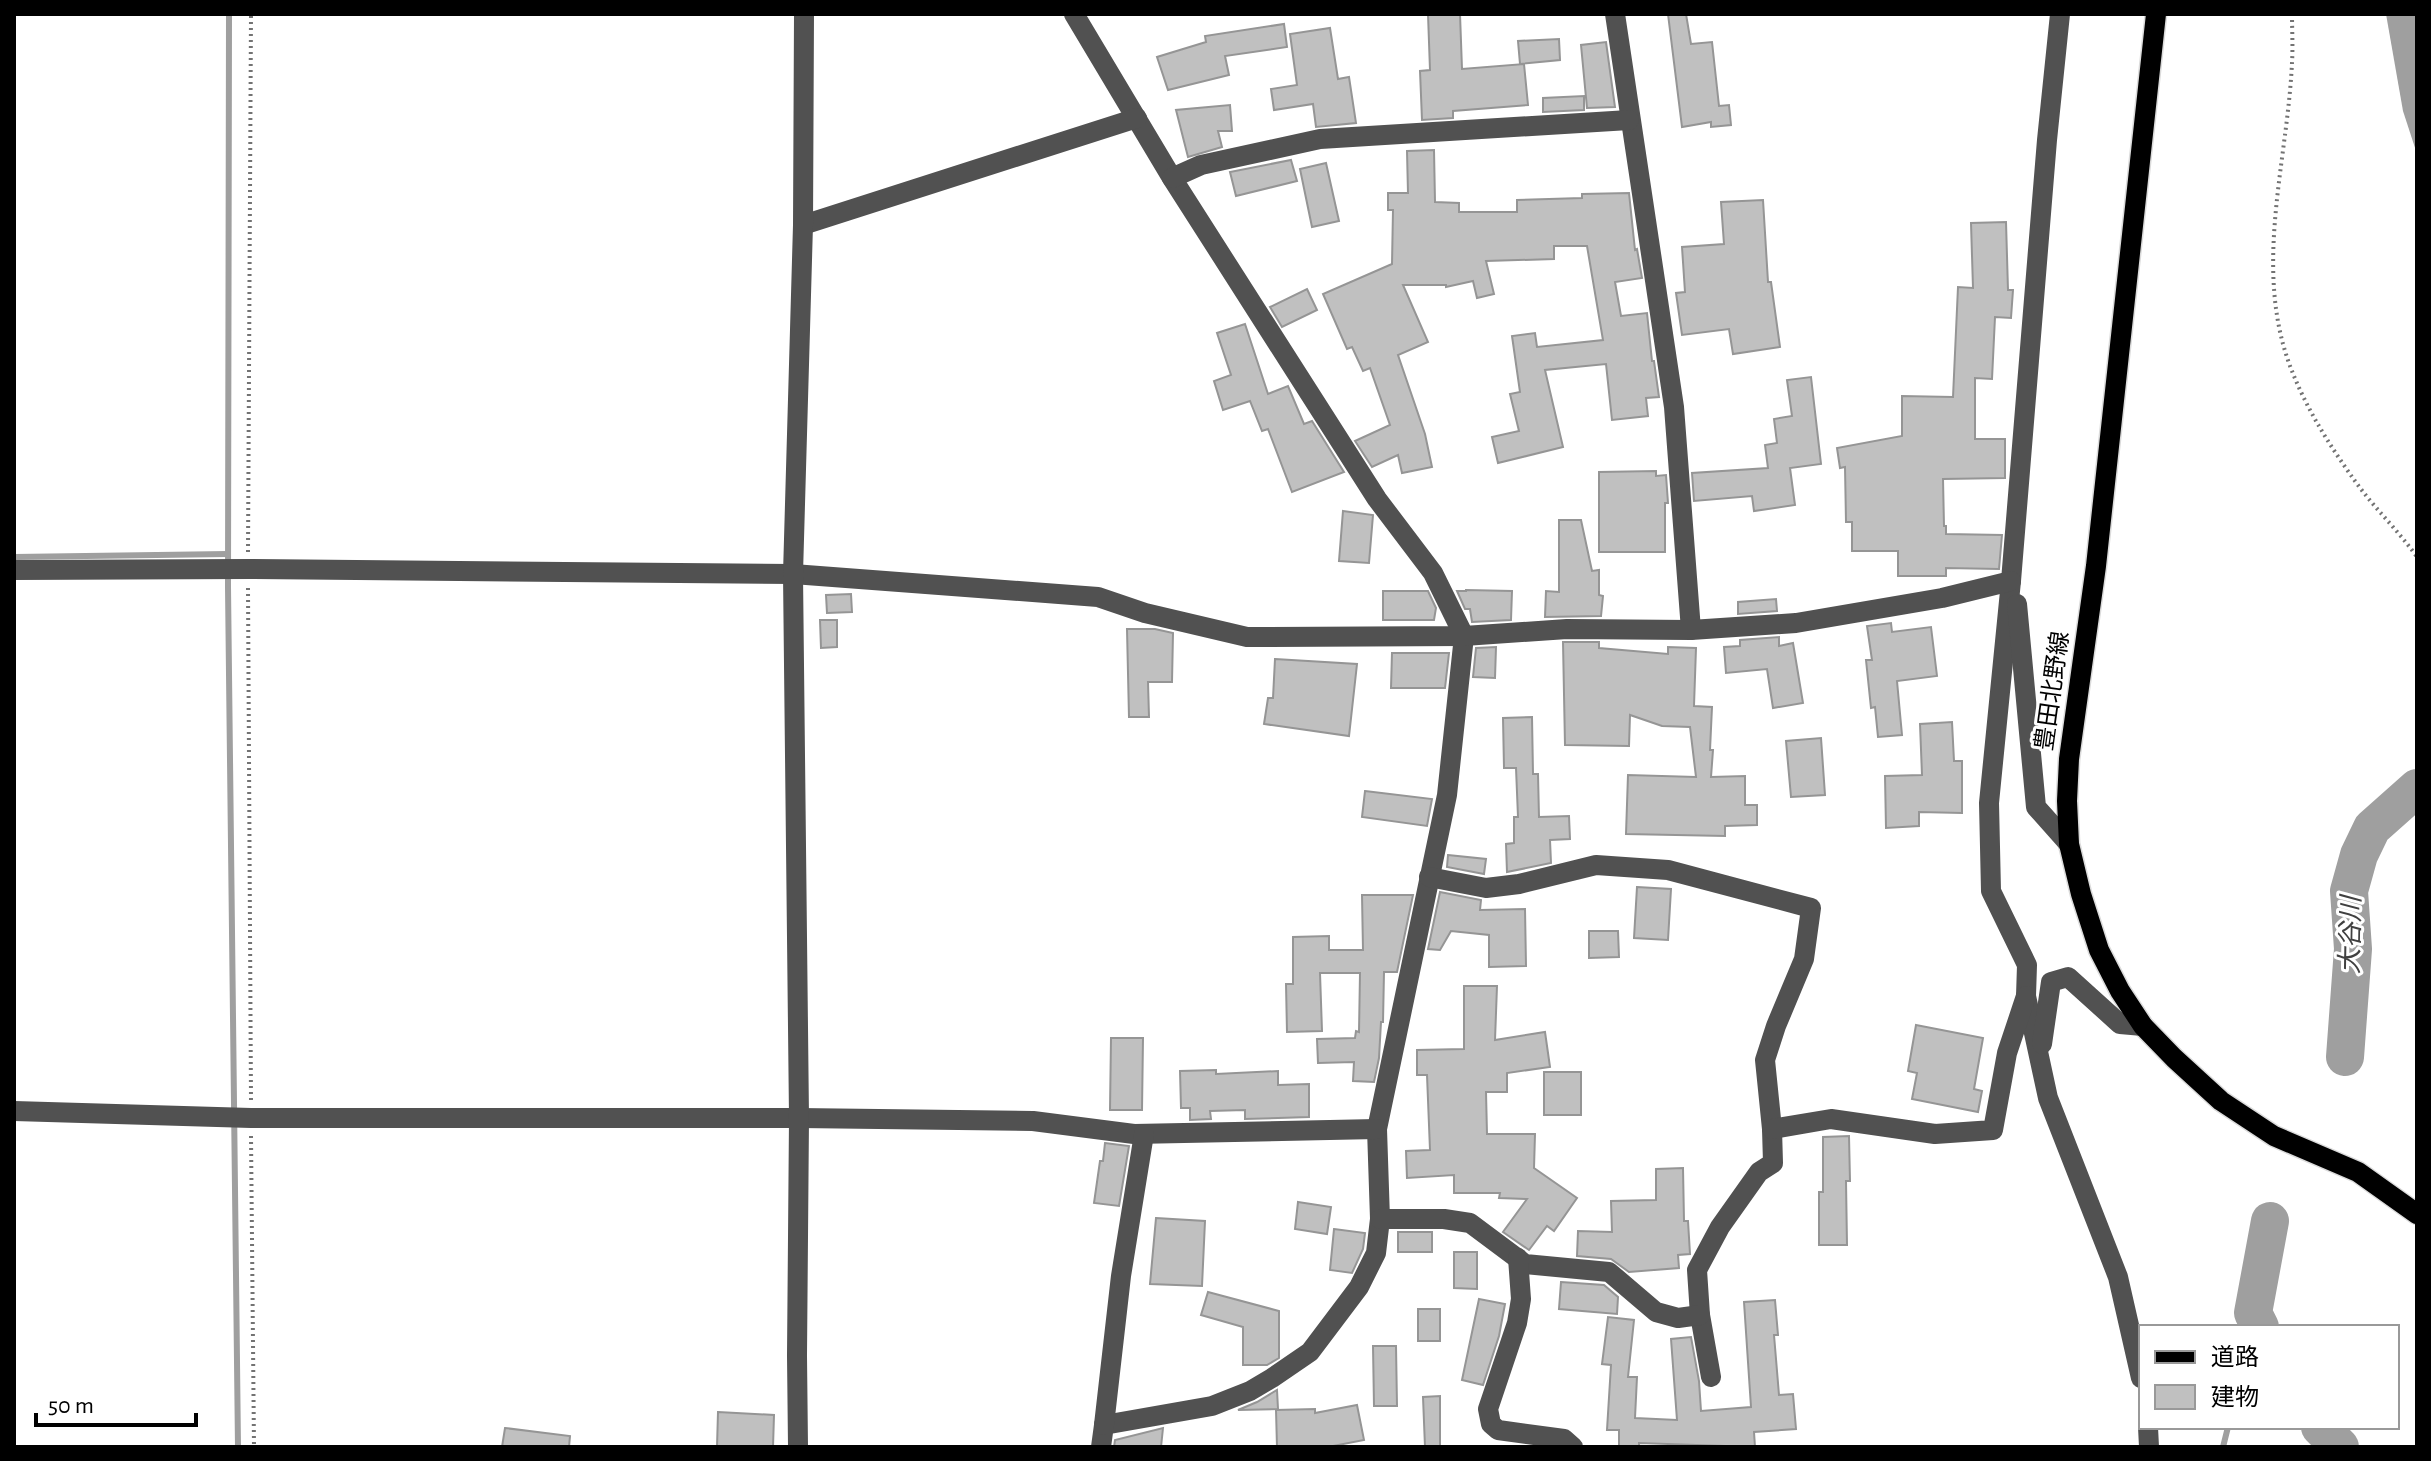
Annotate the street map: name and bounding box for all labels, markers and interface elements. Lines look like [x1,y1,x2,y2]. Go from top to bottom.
street label: 豊田北野線 [2031,630,2073,752]
water label: 大谷川 [2336,893,2365,974]
legend [2139,1325,2399,1429]
text: 道路 [2211,1344,2259,1370]
scale bar [36,1377,196,1427]
text: 建物 [2211,1385,2259,1410]
text: 50 m [48,1394,94,1418]

